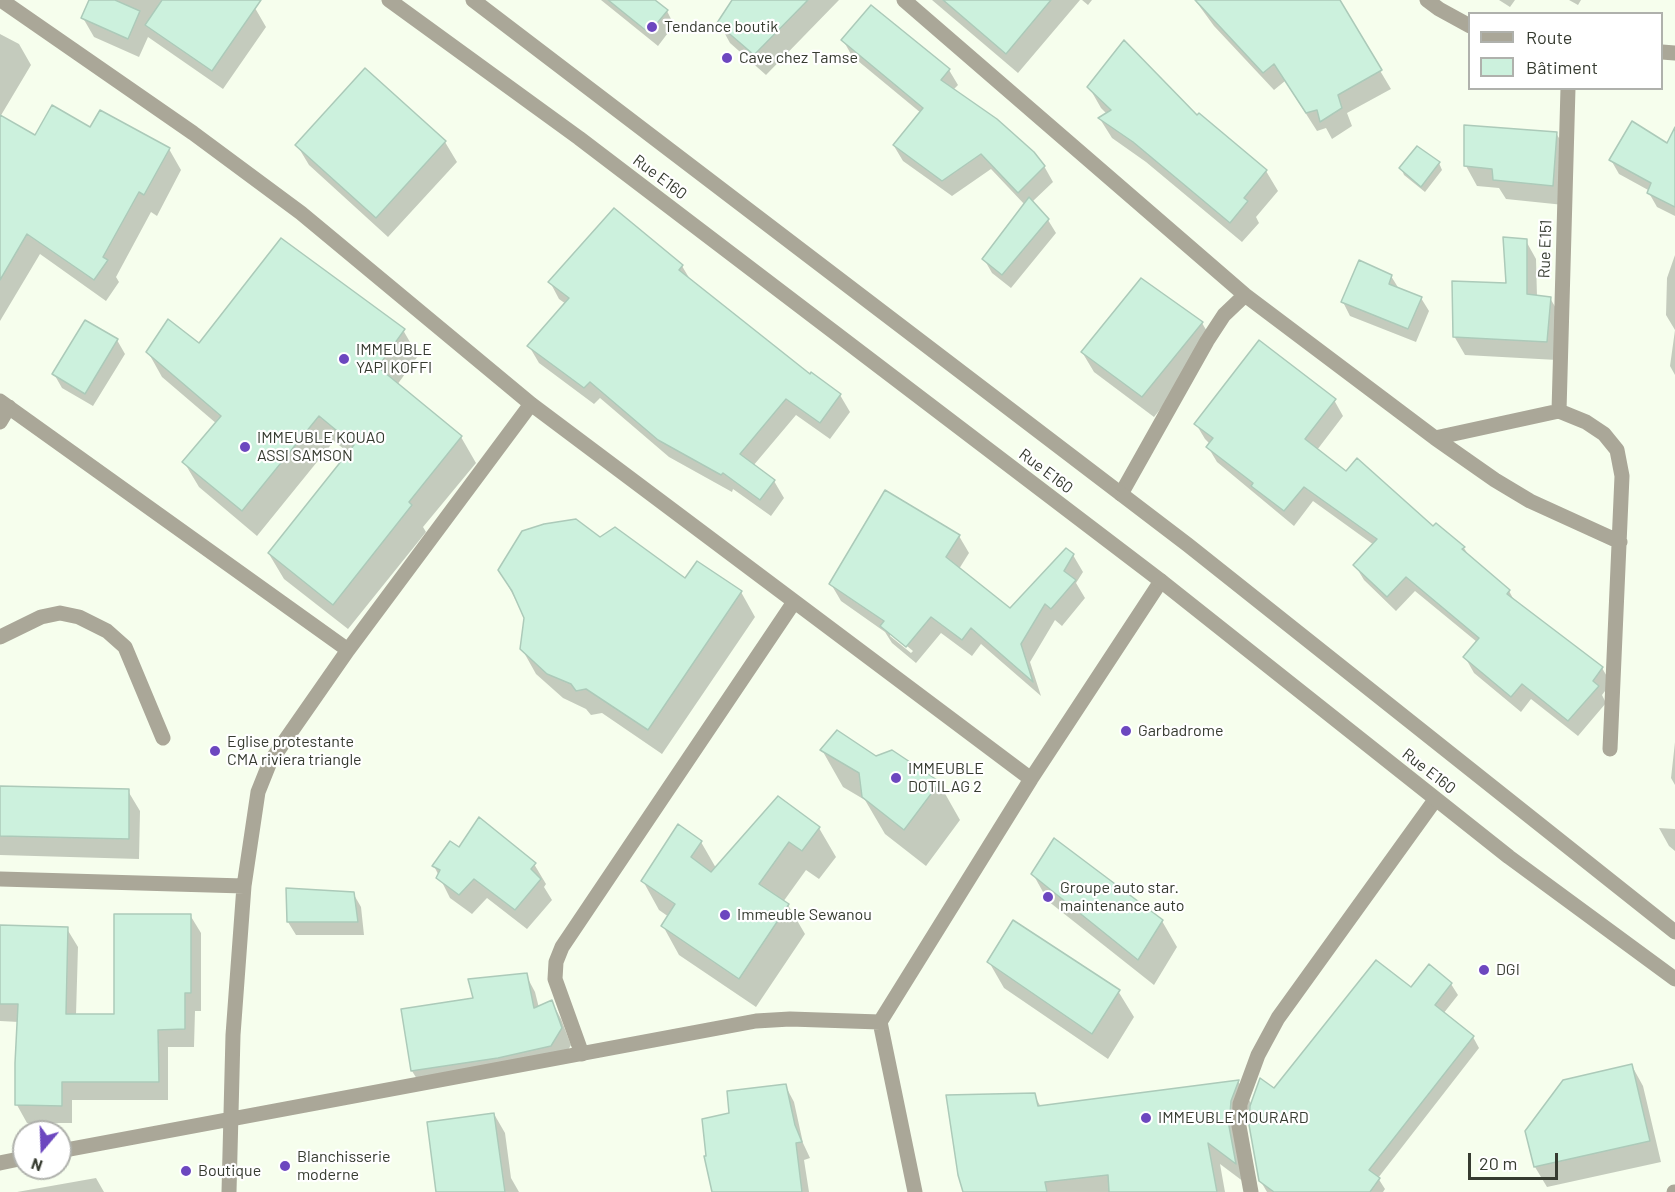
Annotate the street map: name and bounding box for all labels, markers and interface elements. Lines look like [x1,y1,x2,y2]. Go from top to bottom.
legend [1468,12,1663,90]
place label: Tendance boutik [664,17,778,37]
marker: Tendance boutik [645,20,659,34]
text: Route [1526,26,1572,48]
place label: Cave chez Tamse [739,48,858,68]
marker: Cave chez Tamse [720,51,734,65]
text: Bâtiment [1526,56,1598,78]
street label: Rue E160 [629,150,691,204]
street label: Rue E151 [1534,219,1556,279]
place label: IMMEUBLE YAPI KOFFI [356,340,432,378]
marker: IMMEUBLE YAPI KOFFI [337,352,351,366]
place label: IMMEUBLE KOUAO ASSI SAMSON [257,428,385,466]
marker: IMMEUBLE KOUAO ASSI SAMSON [238,440,252,454]
street label: Rue E160 [1015,444,1077,498]
place label: Garbadrome [1138,721,1223,741]
marker: Garbadrome [1119,724,1133,738]
place label: Eglise protestante CMA riviera triangle [227,732,362,770]
marker: Eglise protestante CMA riviera triangle [208,744,222,758]
street label: Rue E160 [1398,744,1460,798]
place label: IMMEUBLE DOTILAG 2 [908,759,984,797]
marker: IMMEUBLE DOTILAG 2 [889,771,903,785]
place label: Groupe auto star. maintenance auto [1060,878,1185,916]
marker: Groupe auto star. maintenance auto [1041,890,1055,904]
place label: Immeuble Sewanou [737,905,872,925]
marker: Immeuble Sewanou [718,908,732,922]
place label: DGI [1496,960,1520,980]
marker: DGI [1477,963,1491,977]
place label: IMMEUBLE MOURARD [1158,1108,1309,1128]
marker: IMMEUBLE MOURARD [1139,1111,1153,1125]
north arrow [12,1120,72,1180]
scale bar [1471,1141,1561,1179]
place label: Blanchisserie moderne [297,1147,391,1185]
text: 20 m [1479,1152,1517,1174]
text: N [29,1155,45,1176]
marker: Blanchisserie moderne [278,1159,292,1173]
place label: Boutique [198,1161,261,1181]
marker: Boutique [179,1164,193,1178]

